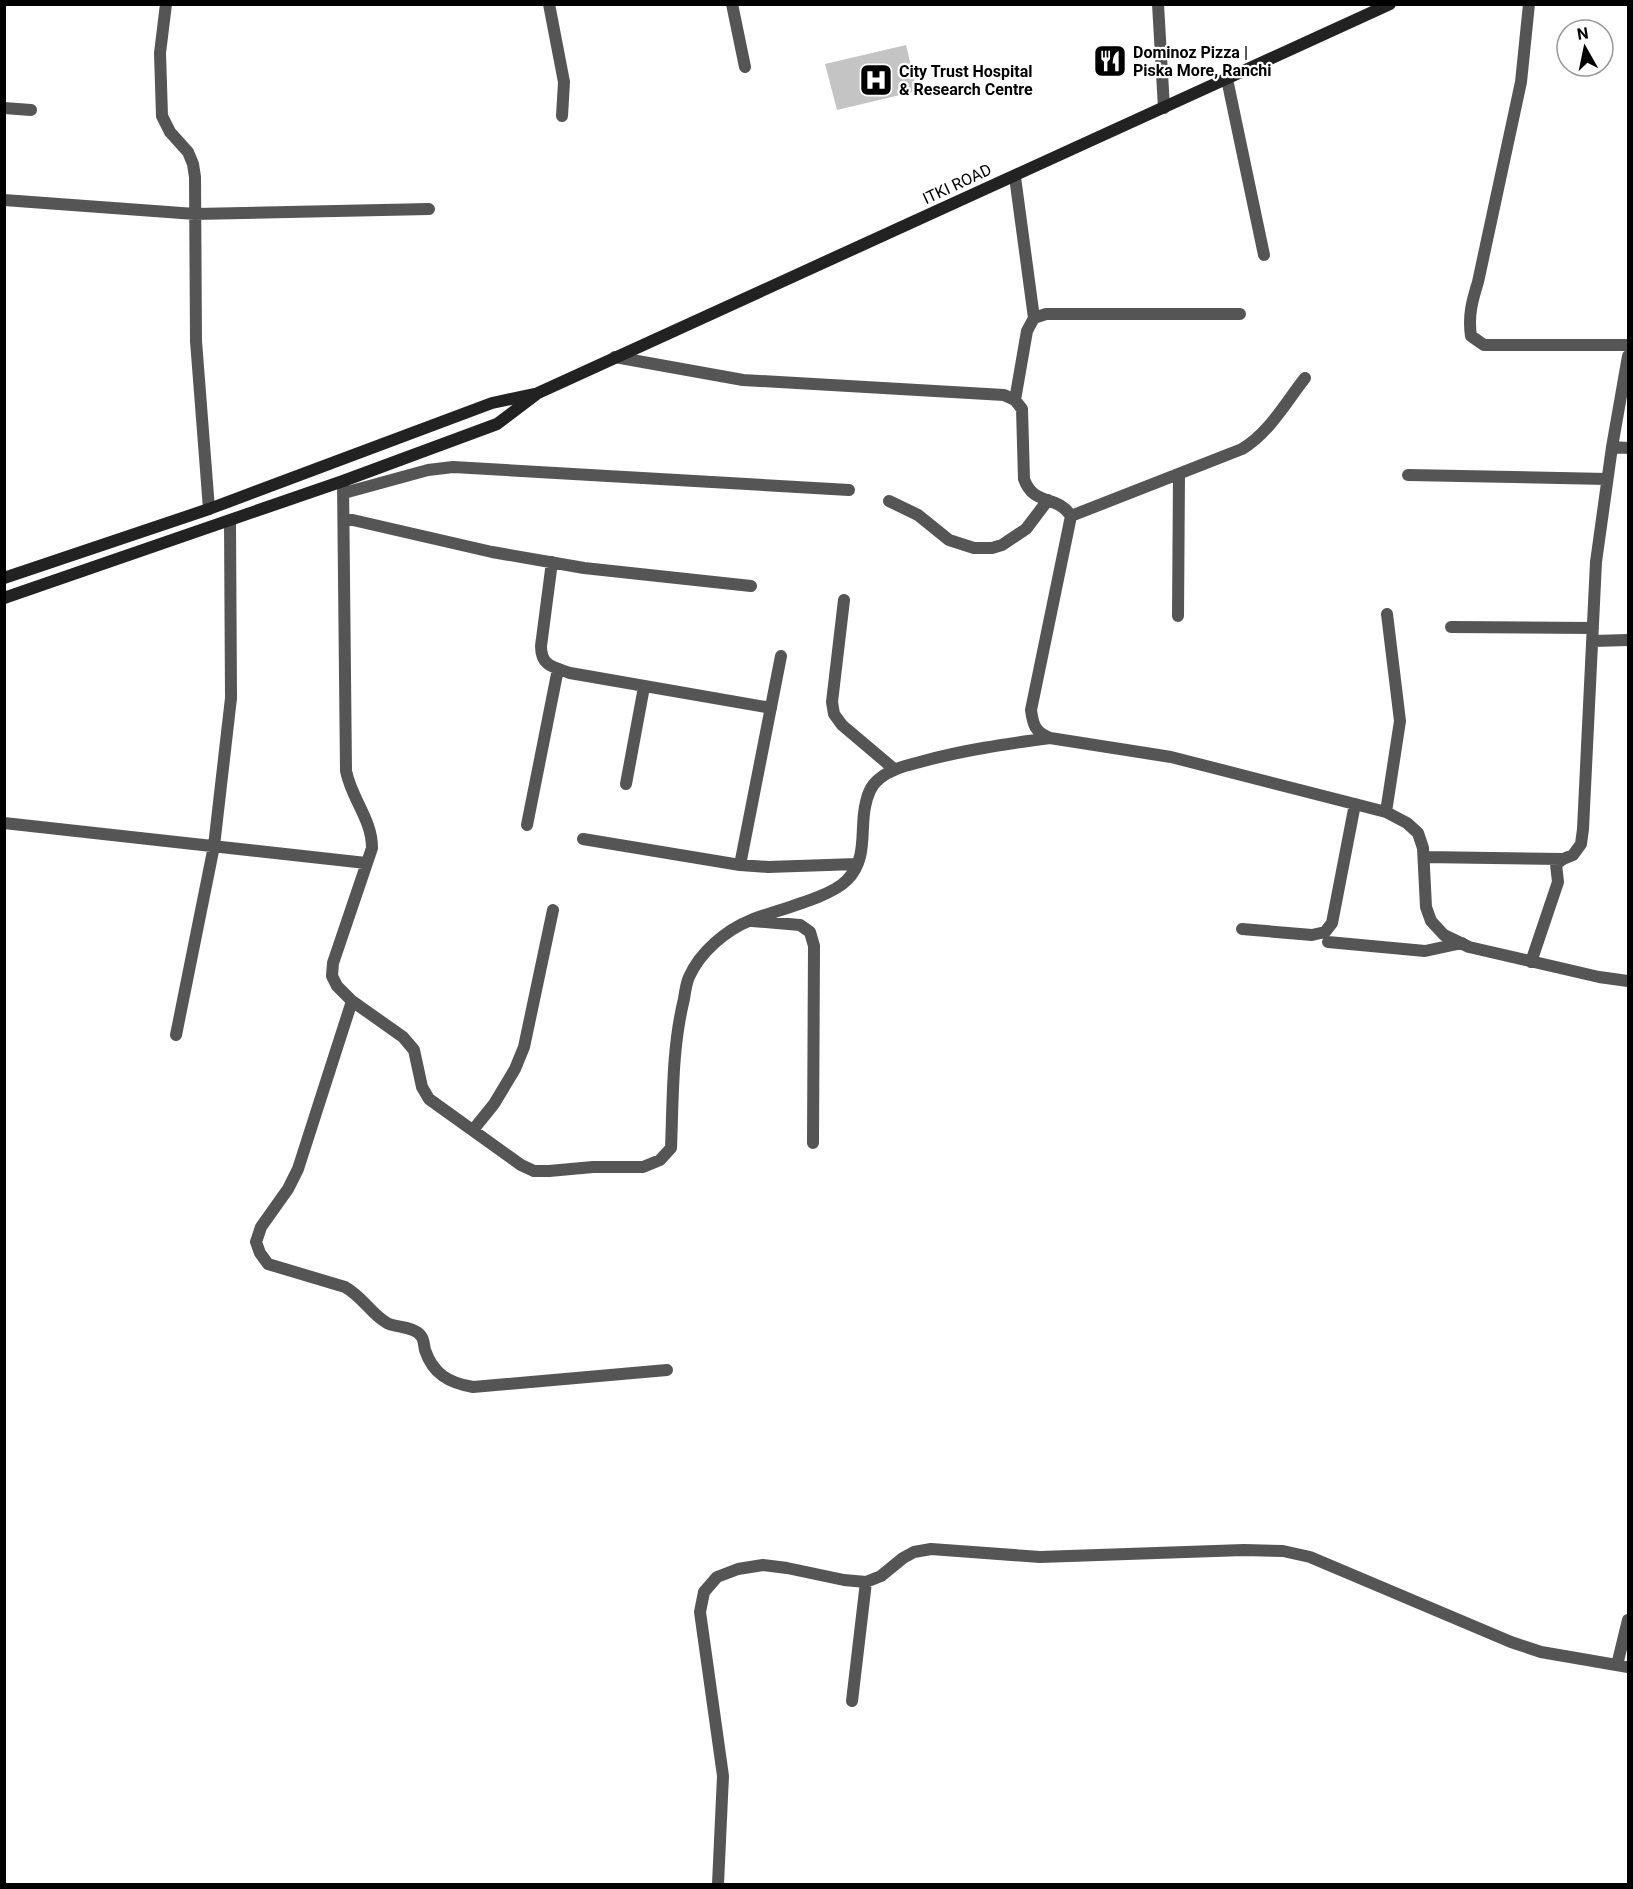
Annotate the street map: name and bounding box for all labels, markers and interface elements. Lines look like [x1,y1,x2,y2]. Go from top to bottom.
north arrow [1555,18,1615,78]
text: N [1576,23,1590,44]
restaurant icon: Dominoz Pizza | Piska More, Ranchi [1092,43,1128,79]
place label: Dominoz Pizza | Piska More, Ranchi [1133,43,1271,80]
hospital icon: City Trust Hospital & Research Centre [858,62,894,98]
place label: City Trust Hospital & Research Centre [899,62,1033,99]
street label: ITKI ROAD [920,160,994,208]

